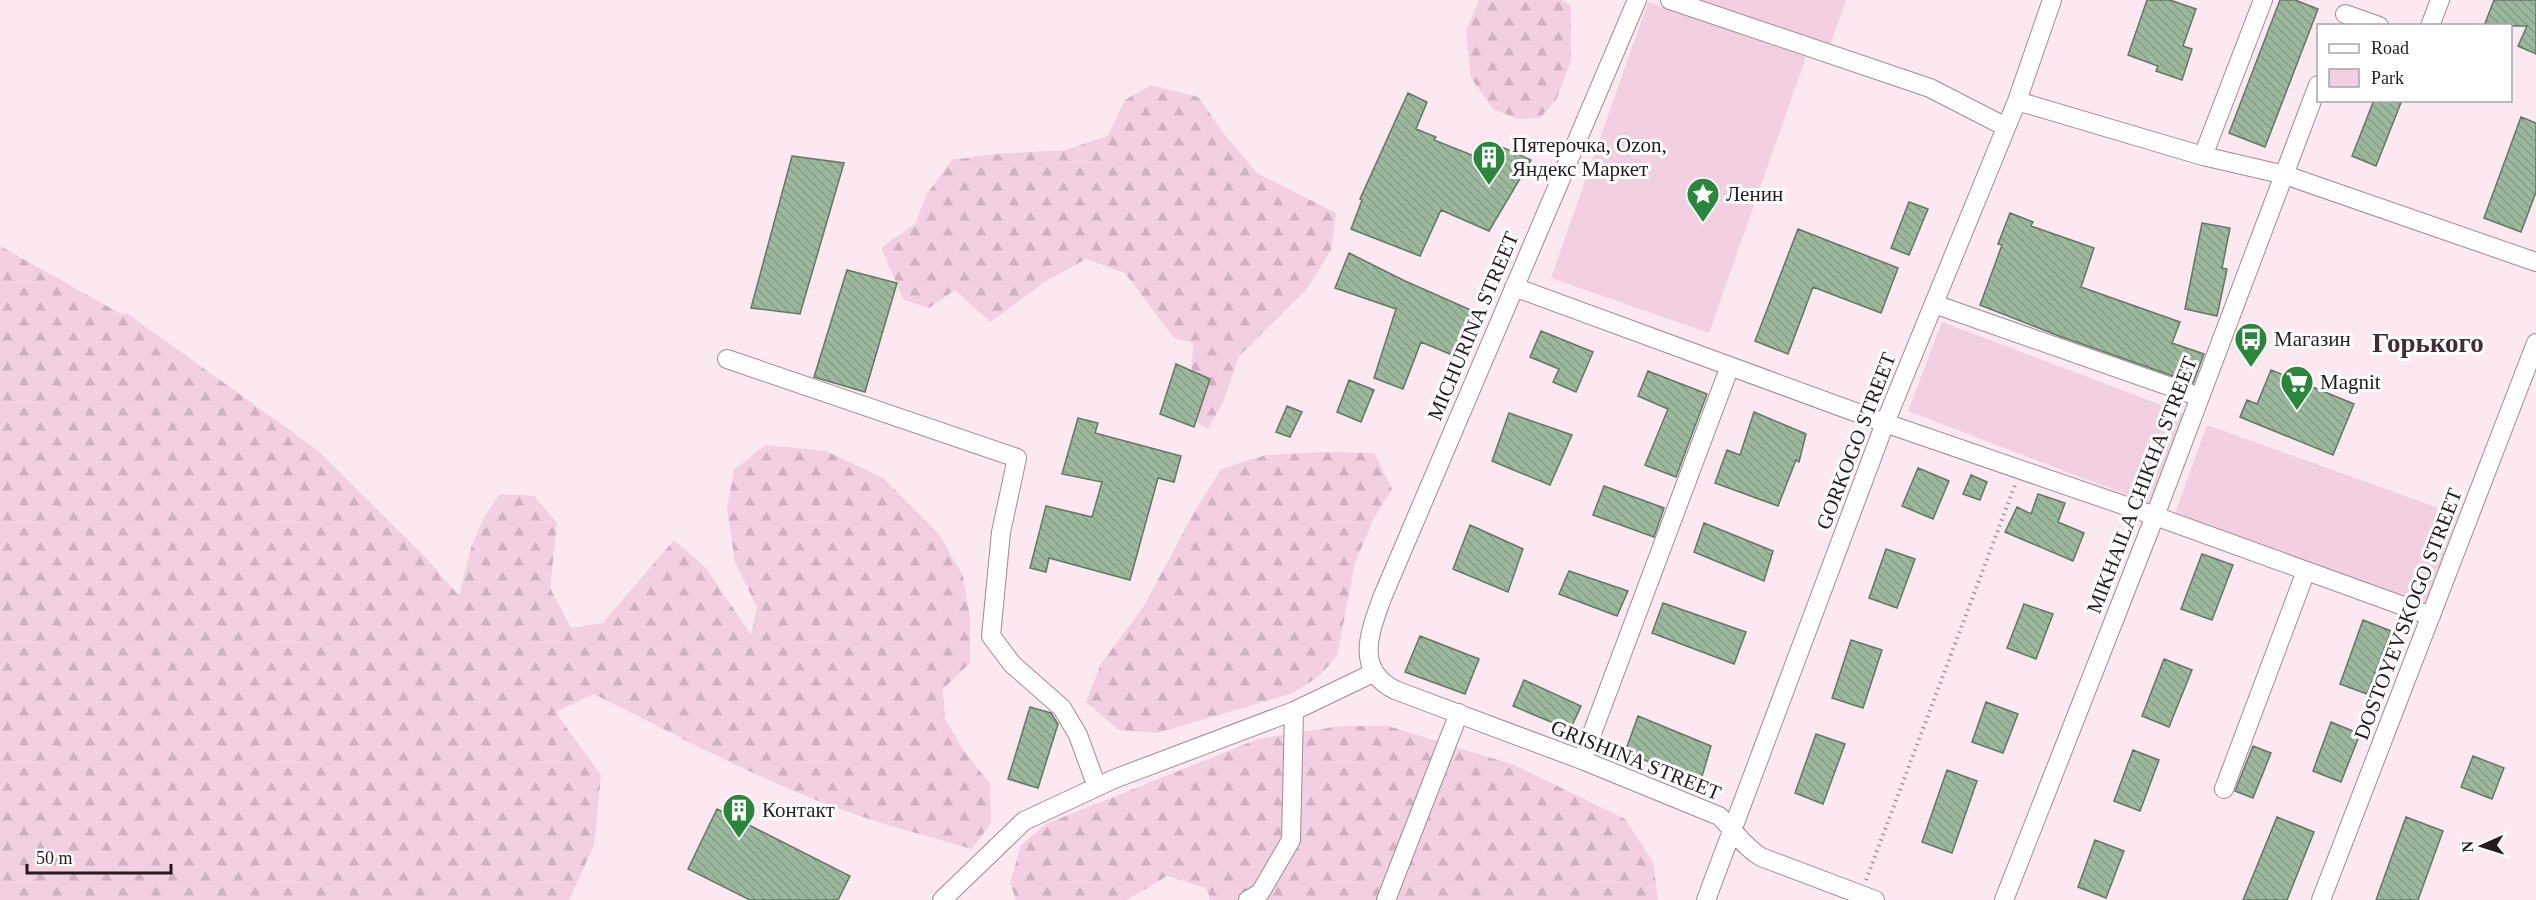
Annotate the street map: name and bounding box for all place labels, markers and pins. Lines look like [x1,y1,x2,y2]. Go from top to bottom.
place label: Пятерочка, Ozon, Яндекс Маркет [1512,133,1667,181]
building icon: Пятерочка, Ozon, Яндекс Маркет [1471,139,1507,186]
place icon: Ленин [1685,176,1721,223]
place label: Ленин [1726,182,1783,206]
bus stop icon: Магазин [2233,321,2269,368]
place label: Магазин [2274,327,2351,351]
supermarket icon: Magnit [2279,364,2315,411]
place label: Magnit [2320,370,2381,394]
building icon: Контакт [721,792,757,839]
place label: Контакт [762,798,835,822]

